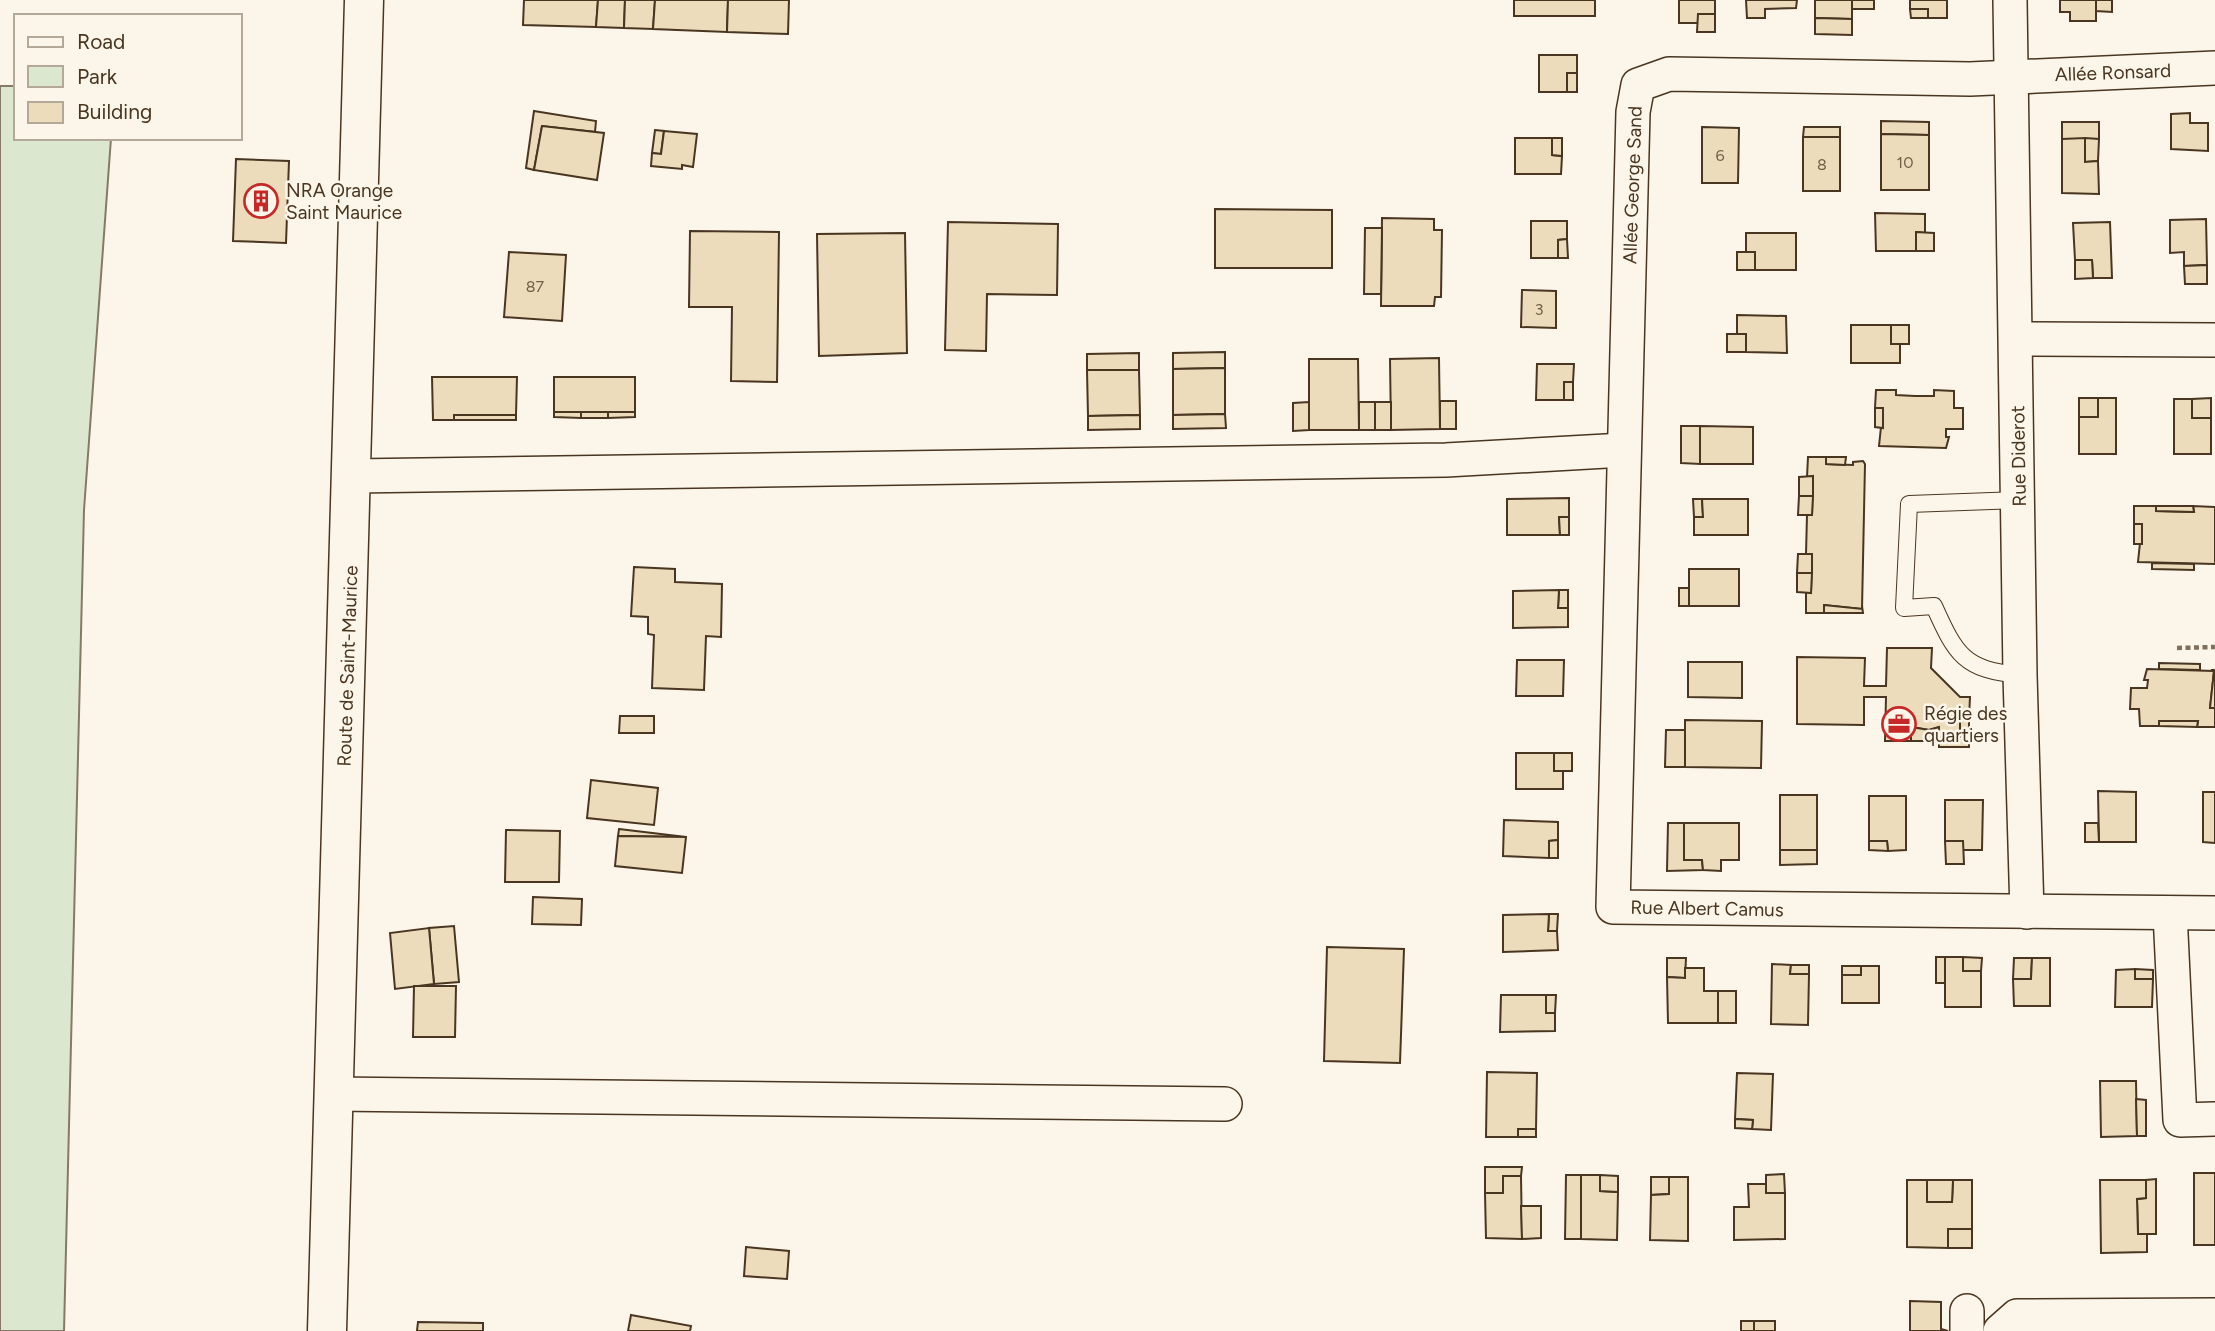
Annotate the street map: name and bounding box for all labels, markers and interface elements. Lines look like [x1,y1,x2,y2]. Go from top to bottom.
legend [14,14,242,140]
text: Road [77,29,125,54]
street label: Allée Ronsard [2054,59,2172,86]
text: Park [77,64,118,89]
text: Building [77,99,152,124]
street label: Allée George Sand [1618,106,1647,265]
house number: 6 [1715,146,1725,165]
house number: 10 [1897,153,1913,172]
house number: 8 [1817,155,1827,174]
place label: NRA Orange Saint Maurice [286,179,402,224]
building icon: NRA Orange Saint Maurice [242,182,280,220]
house number: 87 [526,277,545,296]
house number: 3 [1535,300,1543,319]
street label: Rue Diderot [2006,405,2031,507]
street label: Route de Saint-Maurice [332,565,363,767]
place label: Régie des quartiers [1924,702,2007,747]
office icon: Régie des quartiers [1880,705,1918,743]
street label: Rue Albert Camus [1630,896,1784,921]

